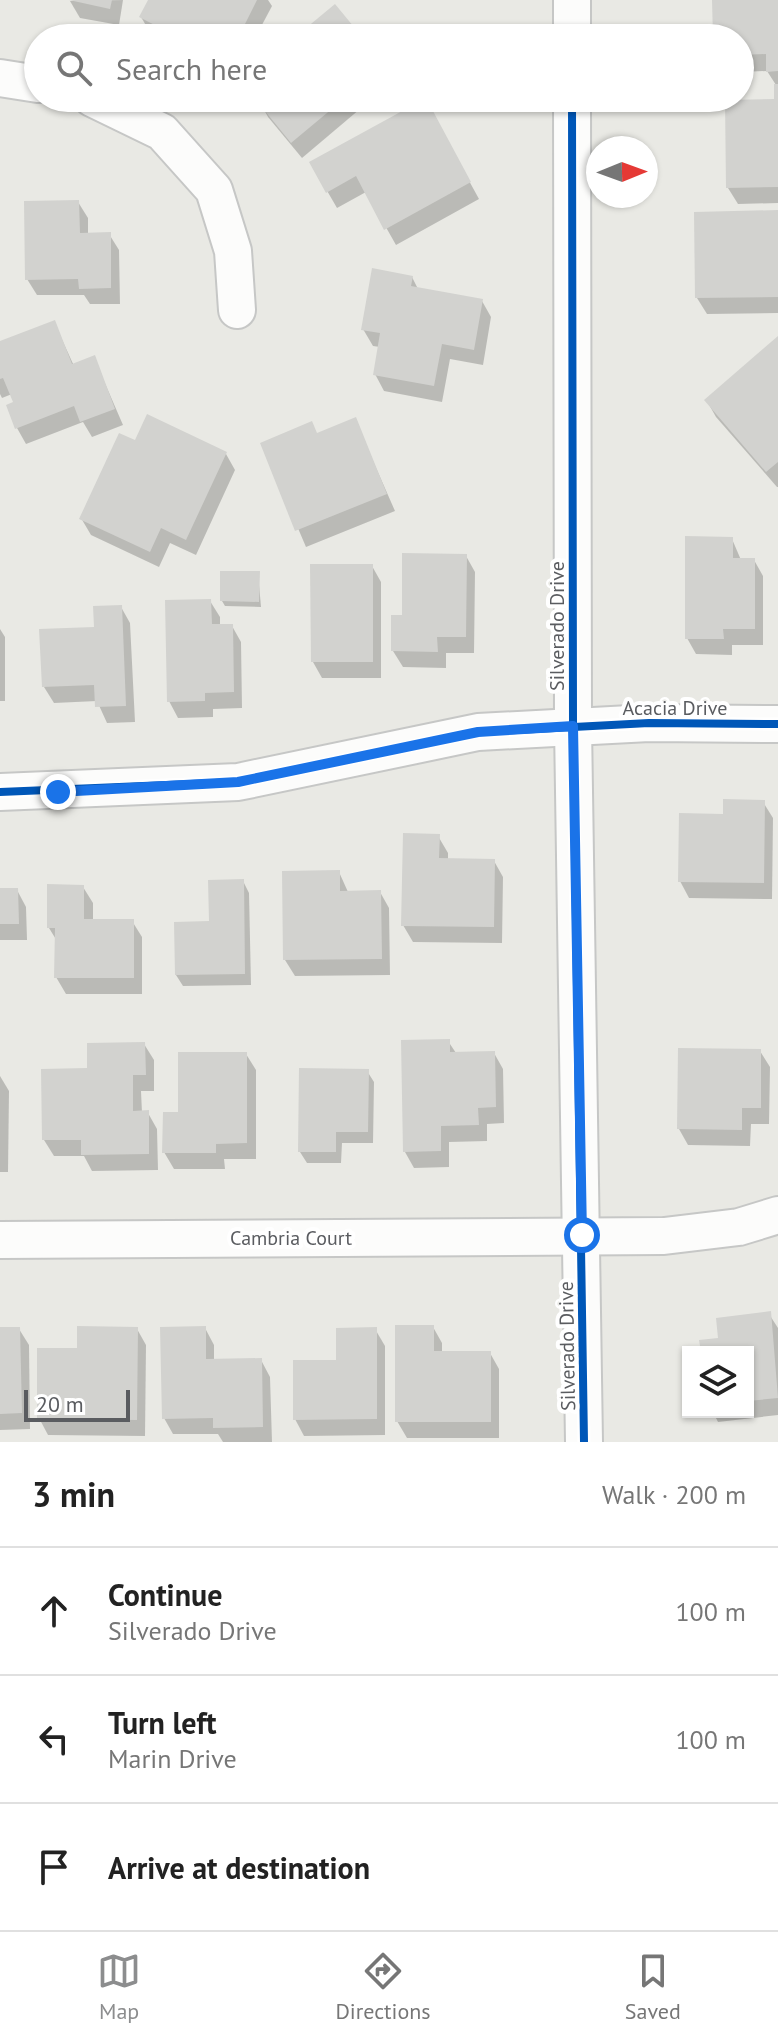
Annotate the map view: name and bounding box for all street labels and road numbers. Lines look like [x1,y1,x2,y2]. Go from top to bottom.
street label: Silverado Drive [544,561,570,691]
street label: Acacia Drive [623,695,727,721]
street label: Cambria Court [230,1225,352,1251]
street label: Silverado Drive [553,1281,581,1411]

